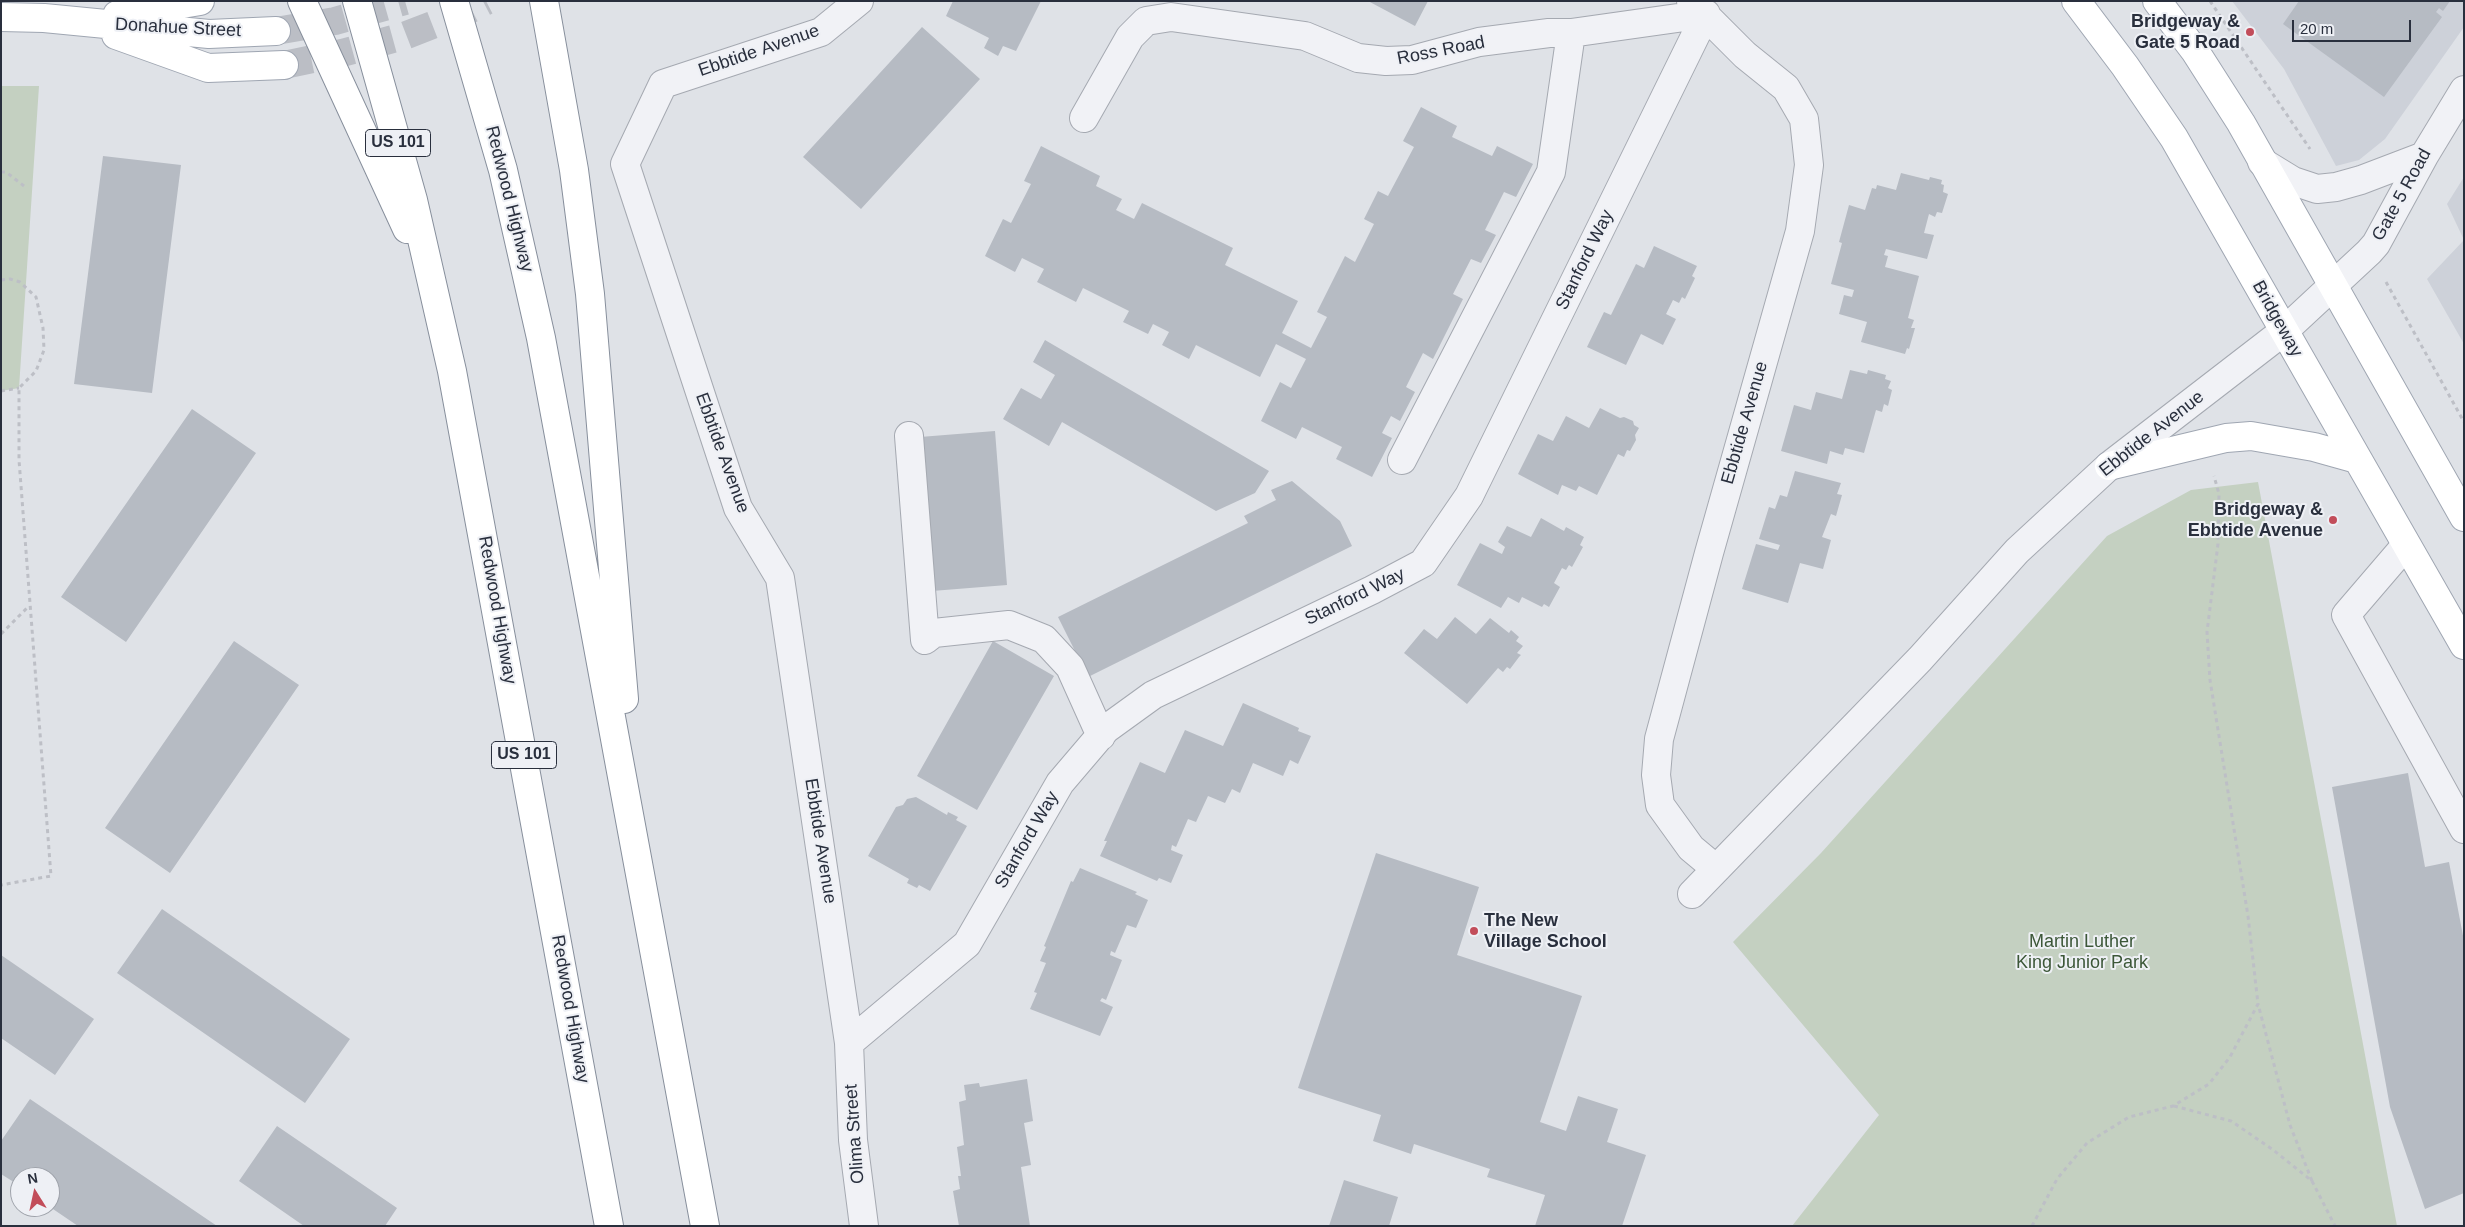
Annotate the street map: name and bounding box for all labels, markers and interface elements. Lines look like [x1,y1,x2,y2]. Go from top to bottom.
scale bar [2295,10,2414,42]
place label: Bridgeway & Gate 5 Road [2131,11,2240,54]
street label: Donahue Street [114,14,242,42]
street label: Ebbtide Avenue [696,20,822,82]
text: 20 m [2300,20,2333,37]
marker: Bridgeway & Gate 5 Road [2244,26,2256,38]
street label: Ross Road [1395,32,1487,70]
street label: Redwood Highway [480,124,538,274]
road number: US 101 [366,130,430,156]
street label: Gate 5 Road [2368,145,2436,245]
street label: Stanford Way [1552,207,1618,313]
street label: Bridgeway [2247,277,2307,361]
street label: Ebbtide Avenue [1717,359,1773,487]
street label: Ebbtide Avenue [2095,386,2209,482]
street label: Ebbtide Avenue [690,390,754,516]
place label: Bridgeway & Ebbtide Avenue [2188,499,2323,542]
marker: Bridgeway & Ebbtide Avenue [2327,514,2339,526]
street label: Redwood Highway [473,534,521,686]
street label: Stanford Way [1302,564,1408,630]
road number: US 101 [492,742,556,768]
street label: Ebbtide Avenue [799,777,841,905]
street label: Stanford Way [991,788,1063,892]
place label: The New Village School [1484,910,1607,952]
marker: The New Village School [1468,925,1480,937]
park label: Martin Luther King Junior Park [2016,931,2148,974]
street label: Redwood Highway [546,933,594,1085]
street label: Olima Street [841,1083,869,1185]
north arrow [10,1167,60,1217]
text: N [26,1169,39,1187]

